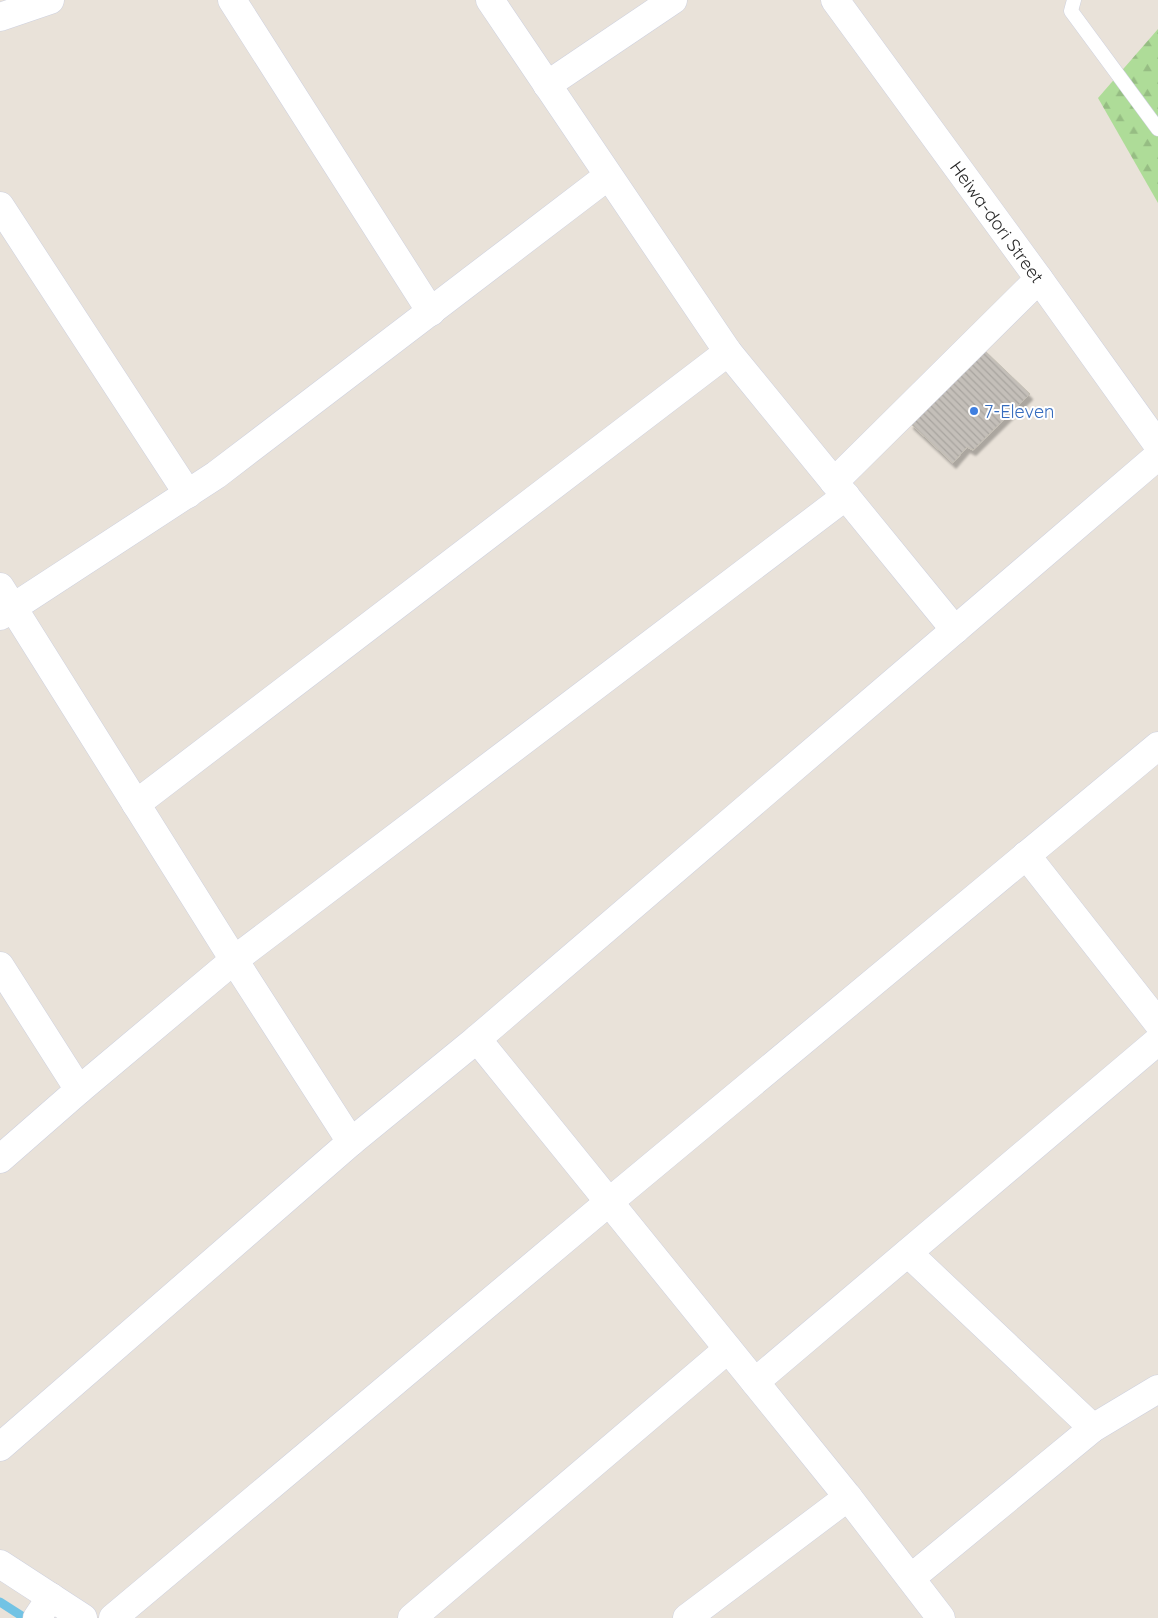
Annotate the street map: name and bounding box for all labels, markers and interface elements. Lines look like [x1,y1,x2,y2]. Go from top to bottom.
street label: Heiwa-dori Street [945,157,1049,287]
place label: 7-Eleven [984,400,1055,423]
marker: 7-Eleven [968,405,980,417]

